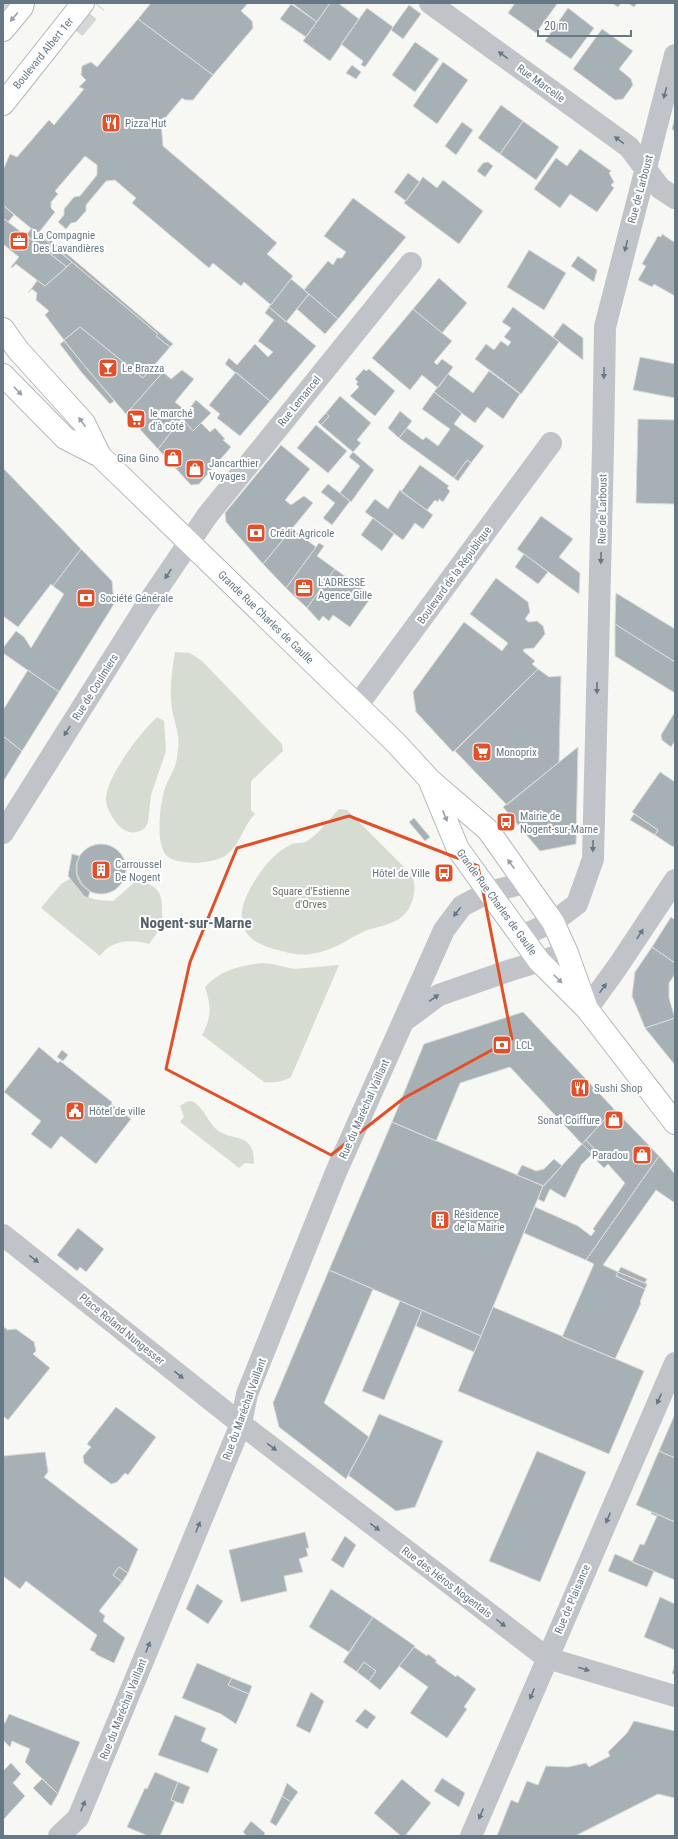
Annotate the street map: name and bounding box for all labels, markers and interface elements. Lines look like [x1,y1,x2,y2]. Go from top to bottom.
one-way arrow [9,11,18,22]
scale bar [538,12,631,38]
street label: Boulevard Albert 1er [11,14,77,92]
text: 20 m [544,19,568,33]
one-way arrow [497,51,508,60]
street label: Rue Marcelle [514,62,567,105]
one-way arrow [662,86,668,99]
restaurant icon: Pizza Hut [100,112,122,134]
place label: Pizza Hut [125,117,166,130]
one-way arrow [614,136,625,144]
street label: Rue de Larboust [625,153,656,225]
place label: La Compagnie Des Lavandières [33,229,104,255]
office icon: La Compagnie Des Lavandières [8,230,30,252]
one-way arrow [623,240,629,252]
bar icon: Le Brazza [97,357,119,379]
place label: Le Brazza [122,362,164,375]
one-way arrow [601,367,607,380]
street label: Rue Lemancel [275,374,324,429]
one-way arrow [13,386,23,396]
place label: le marché d'à côté [150,407,193,433]
supermarket icon: le marché d'à côté [125,408,147,430]
one-way arrow [78,417,86,427]
shop icon: Gina Gino [162,447,184,469]
place label: Gina Gino [117,452,159,465]
place label: Jancarthier Voyages [209,457,259,483]
shop icon: Jancarthier Voyages [184,458,206,480]
street label: Rue de Larboust [595,474,610,544]
bank icon: Crédit Agricole [245,522,267,544]
street label: Boulevard de la République [415,524,494,627]
place label: Crédit Agricole [270,527,334,540]
one-way arrow [597,552,604,564]
one-way arrow [164,568,171,580]
street label: Grande Rue Charles de Gaulle [215,568,316,667]
place label: L'ADRESSE Agence Gille [318,576,372,602]
office icon: L'ADRESSE Agence Gille [293,577,315,599]
bank icon: Société Générale [75,587,97,609]
place label: Société Générale [100,592,173,605]
street label: Rue de Coulmiers [70,652,121,723]
one-way arrow [594,682,600,695]
one-way arrow [64,725,71,737]
supermarket icon: Monoprix [471,741,493,763]
place label: Monoprix [496,746,537,759]
place label: Mairie de Nogent-sur-Marne [520,810,598,836]
one-way arrow [442,811,448,823]
bus stop icon: Mairie de Nogent-sur-Marne [495,811,517,833]
one-way arrow [590,840,596,853]
street label: Grande Rue Charles de Gaulle [454,847,539,958]
place label: Carroussel De Nogent [115,858,162,884]
one-way arrow [508,858,515,870]
building icon: Carroussel De Nogent [90,859,112,881]
bus stop icon: Hôtel de Ville [433,862,455,884]
place label: Hôtel de Ville [372,867,430,880]
park label: Square d'Estienne d'Orves [272,885,350,911]
one-way arrow [453,907,461,918]
district label: Nogent-sur-Marne [140,914,252,932]
one-way arrow [636,928,644,939]
one-way arrow [553,975,563,984]
one-way arrow [599,982,607,993]
one-way arrow [429,994,440,1002]
bank icon: LCL [491,1034,513,1056]
place label: LCL [516,1039,532,1052]
street label: Rue du Maréchal Vaillant [337,1057,392,1161]
restaurant icon: Sushi Shop [569,1077,591,1099]
place label: Sushi Shop [594,1082,642,1095]
public building icon: Hôtel de ville [64,1100,86,1122]
place label: Hôtel de ville [89,1105,145,1118]
shop icon: Sonat Coiffure [603,1109,625,1131]
place label: Sonat Coiffure [537,1114,600,1127]
shop icon: Paradou [631,1144,653,1166]
place label: Paradou [592,1149,628,1162]
place label: Résidence de la Mairie [454,1208,505,1234]
building icon: Résidence de la Mairie [429,1209,451,1231]
one-way arrow [28,1255,39,1263]
street label: Place Roland Nungesser [77,1291,167,1368]
street label: Rue du Maréchal Vaillant [220,1356,269,1462]
one-way arrow [174,1370,185,1379]
one-way arrow [656,1393,662,1405]
one-way arrow [266,1443,277,1452]
one-way arrow [605,1512,611,1524]
one-way arrow [195,1522,201,1533]
one-way arrow [370,1522,380,1530]
street label: Rue des Héros Nogentais [399,1544,494,1621]
street label: Rue de Plaisance [552,1562,593,1636]
one-way arrow [495,1618,506,1627]
one-way arrow [146,1641,152,1653]
street label: Rue du Maréchal Vaillant [97,1657,150,1761]
one-way arrow [579,1666,591,1672]
one-way arrow [528,1688,535,1700]
one-way arrow [80,1800,86,1812]
one-way arrow [478,1808,484,1819]

